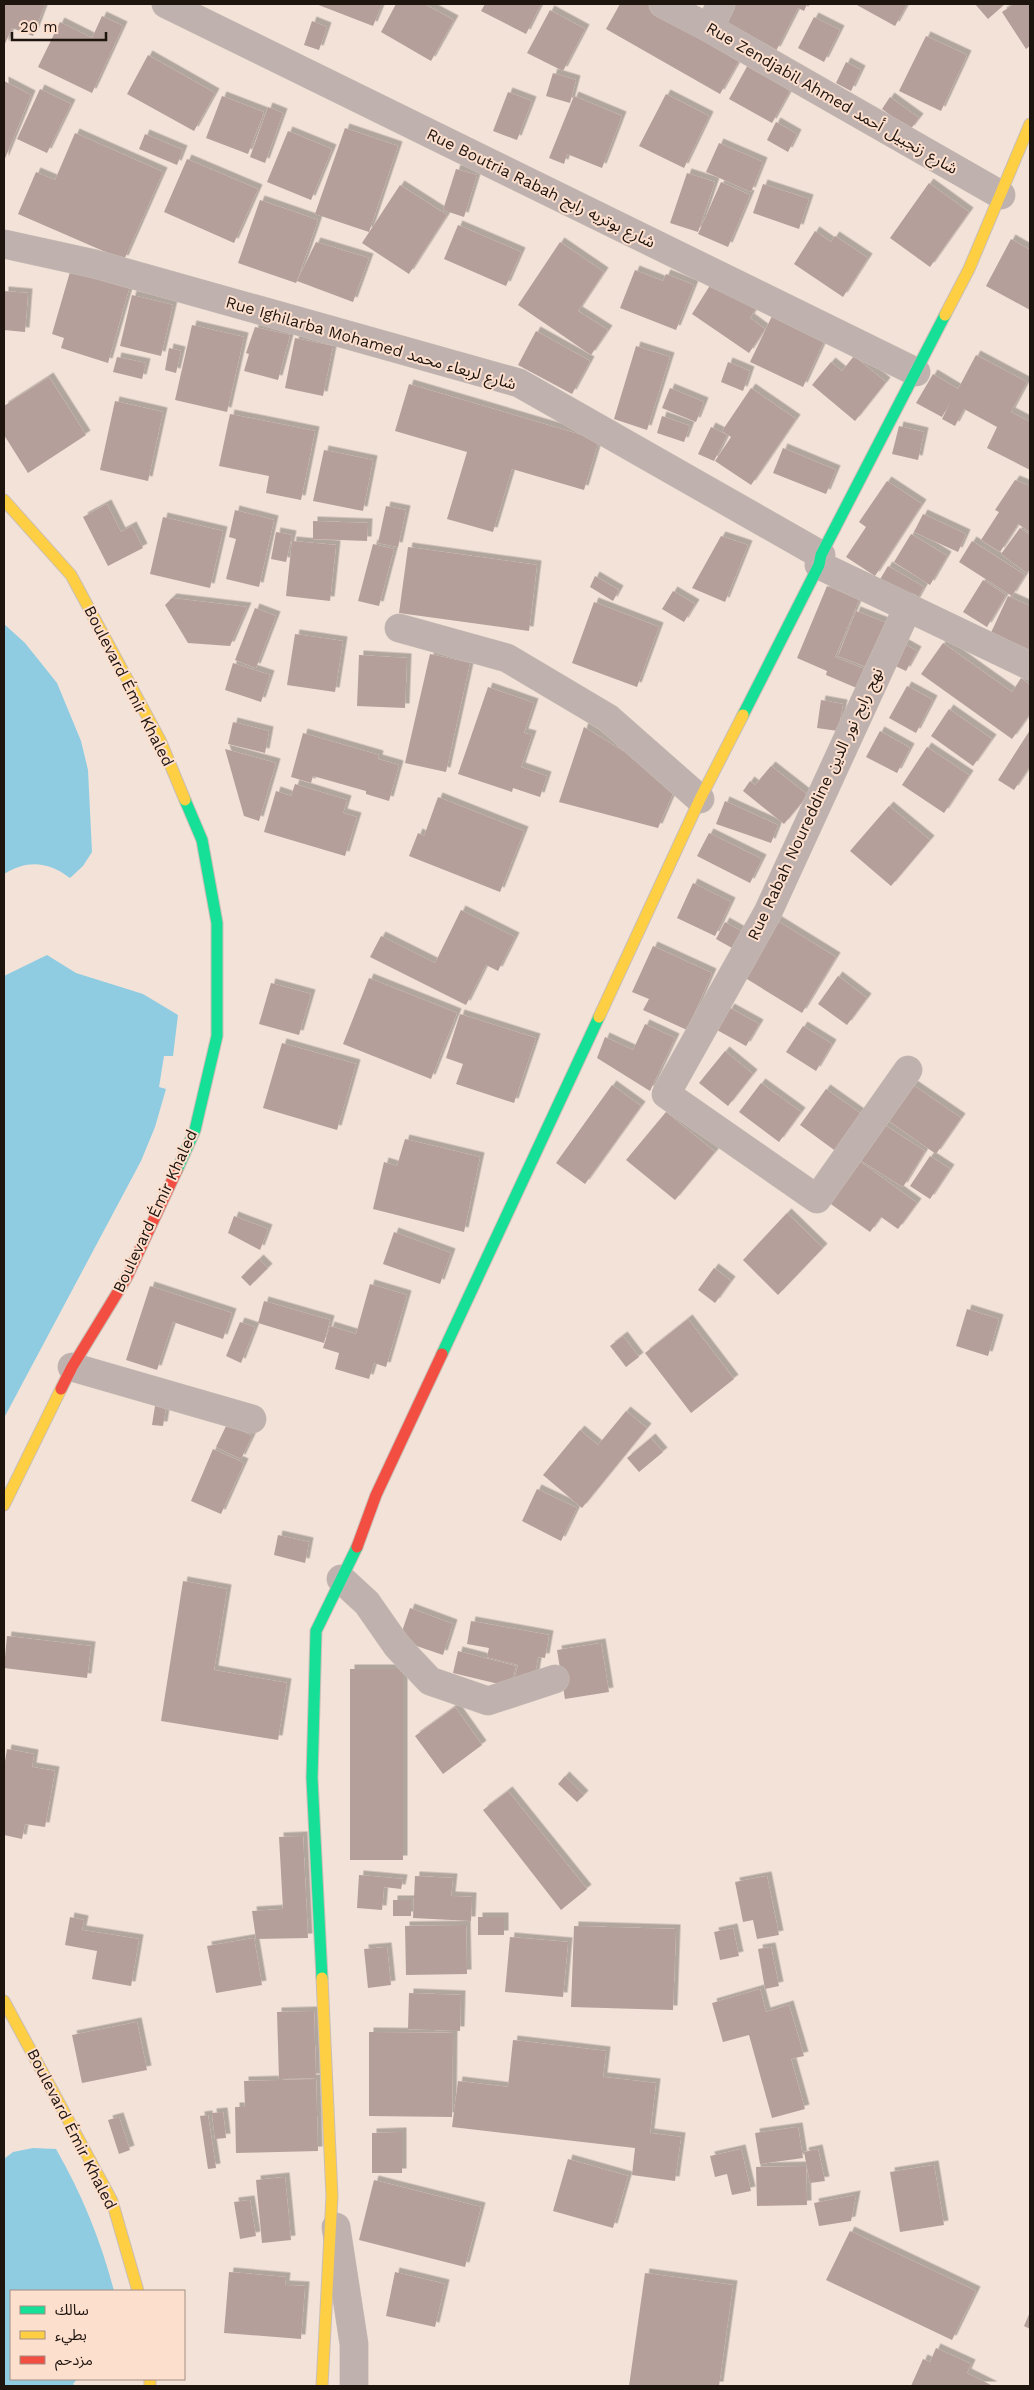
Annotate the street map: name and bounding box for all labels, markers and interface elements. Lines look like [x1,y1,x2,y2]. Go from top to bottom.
scale bar [12,10,106,42]
text: 20 m [20,18,58,36]
street label: Rue Zendjabil Ahmed شارع زنجبيل أحمد [701,18,961,181]
street label: Rue Boutria Rabah شارع بوتريه رابح [422,124,658,254]
street label: Rue Ighilarba Mohamed شارع لربعاء محمد [223,292,518,397]
street label: Boulevard Émir Khaled [80,603,178,769]
street label: Rue Rabah Noureddine نهج رابح نور الدين [743,665,889,945]
street label: Boulevard Émir Khaled [109,1126,201,1296]
street label: Boulevard Émir Khaled [23,2046,121,2212]
legend [10,2290,185,2380]
text: سالك [55,2301,89,2319]
text: بطيء [55,2326,87,2346]
text: مزدحم [55,2351,93,2371]

